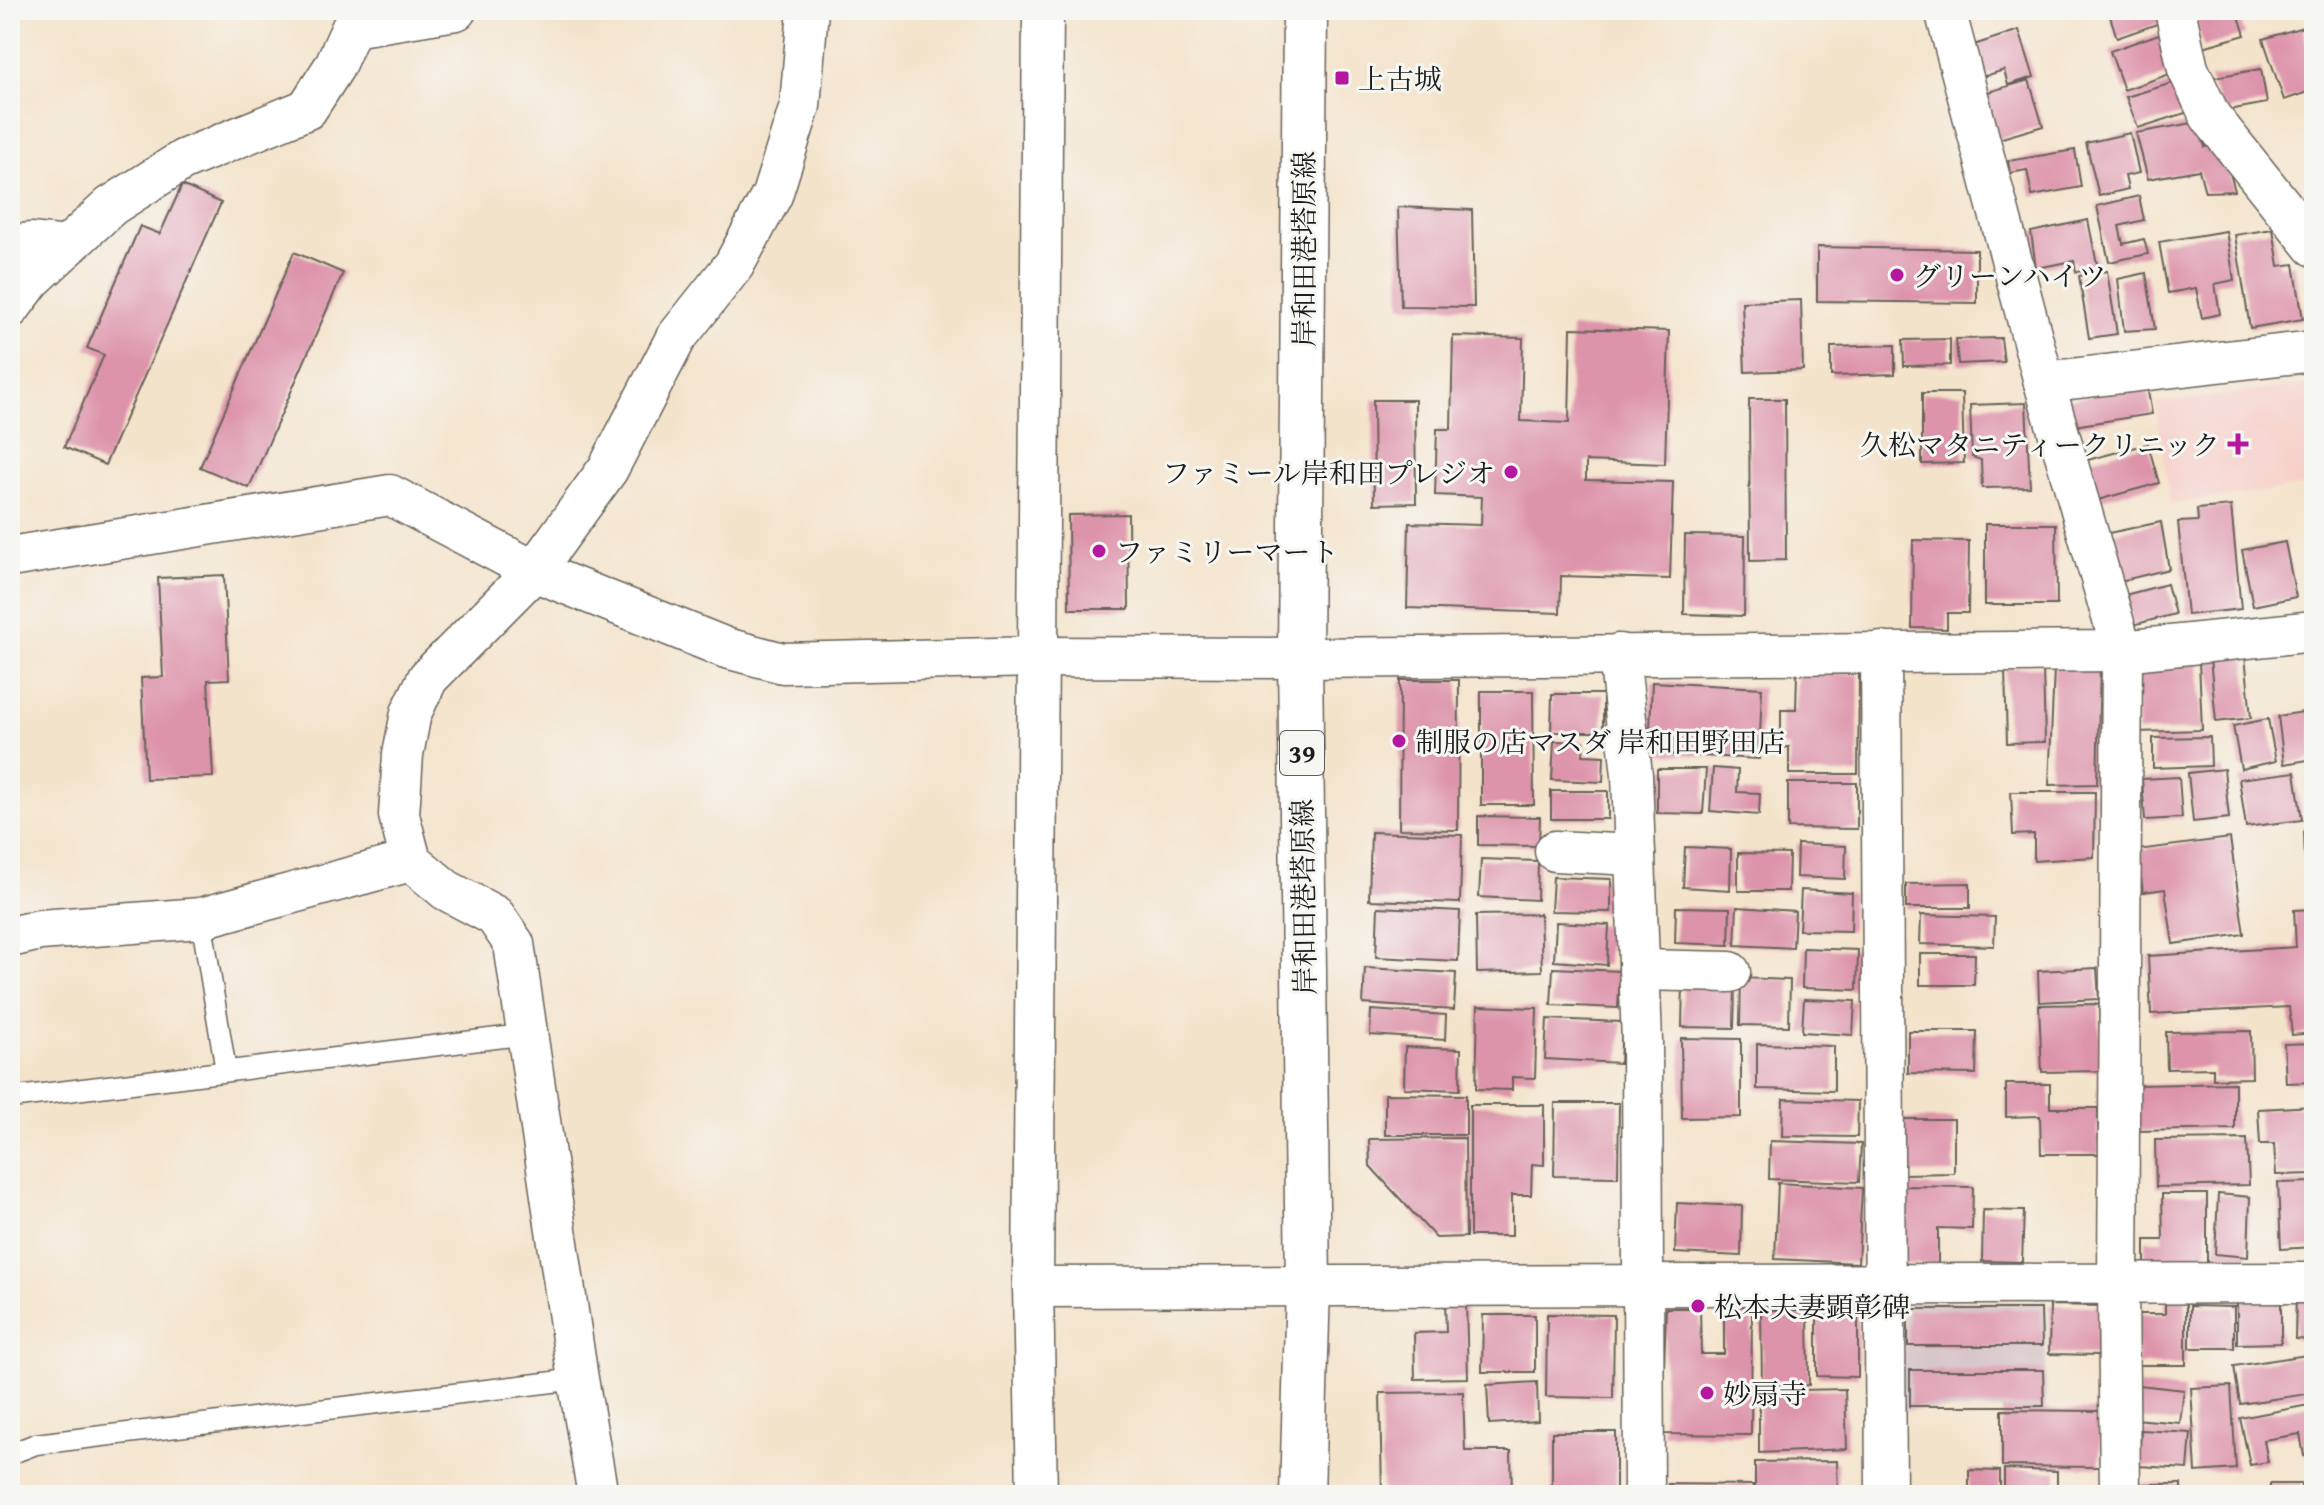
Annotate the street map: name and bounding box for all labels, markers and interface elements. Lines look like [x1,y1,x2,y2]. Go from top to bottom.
place label: 上古城 [1358,58,1442,99]
marker: 上古城 [1333,69,1351,87]
street label: 岸和田港塔原線 [1283,151,1324,347]
place label: グリーンハイツ [1913,255,2106,296]
marker: グリーンハイツ [1888,266,1906,284]
place label: 久松マタニティークリニック [1860,424,2220,465]
marker: 久松マタニティークリニック [2227,433,2249,455]
place label: ファミール岸和田プレジオ [1162,452,1495,493]
marker: ファミール岸和田プレジオ [1502,463,1520,481]
place label: ファミリーマート [1115,531,1338,572]
marker: ファミリーマート [1090,542,1108,560]
place label: 制服の店マスダ 岸和田野田店 [1415,721,1785,762]
road number: 39 [1280,731,1324,775]
marker: 制服の店マスダ 岸和田野田店 [1390,732,1408,750]
street label: 岸和田港塔原線 [1281,799,1325,995]
place label: 松本夫妻顕彰碑 [1714,1286,1910,1327]
marker: 松本夫妻顕彰碑 [1689,1297,1707,1315]
place label: 妙扇寺 [1723,1373,1807,1414]
marker: 妙扇寺 [1698,1384,1716,1402]

